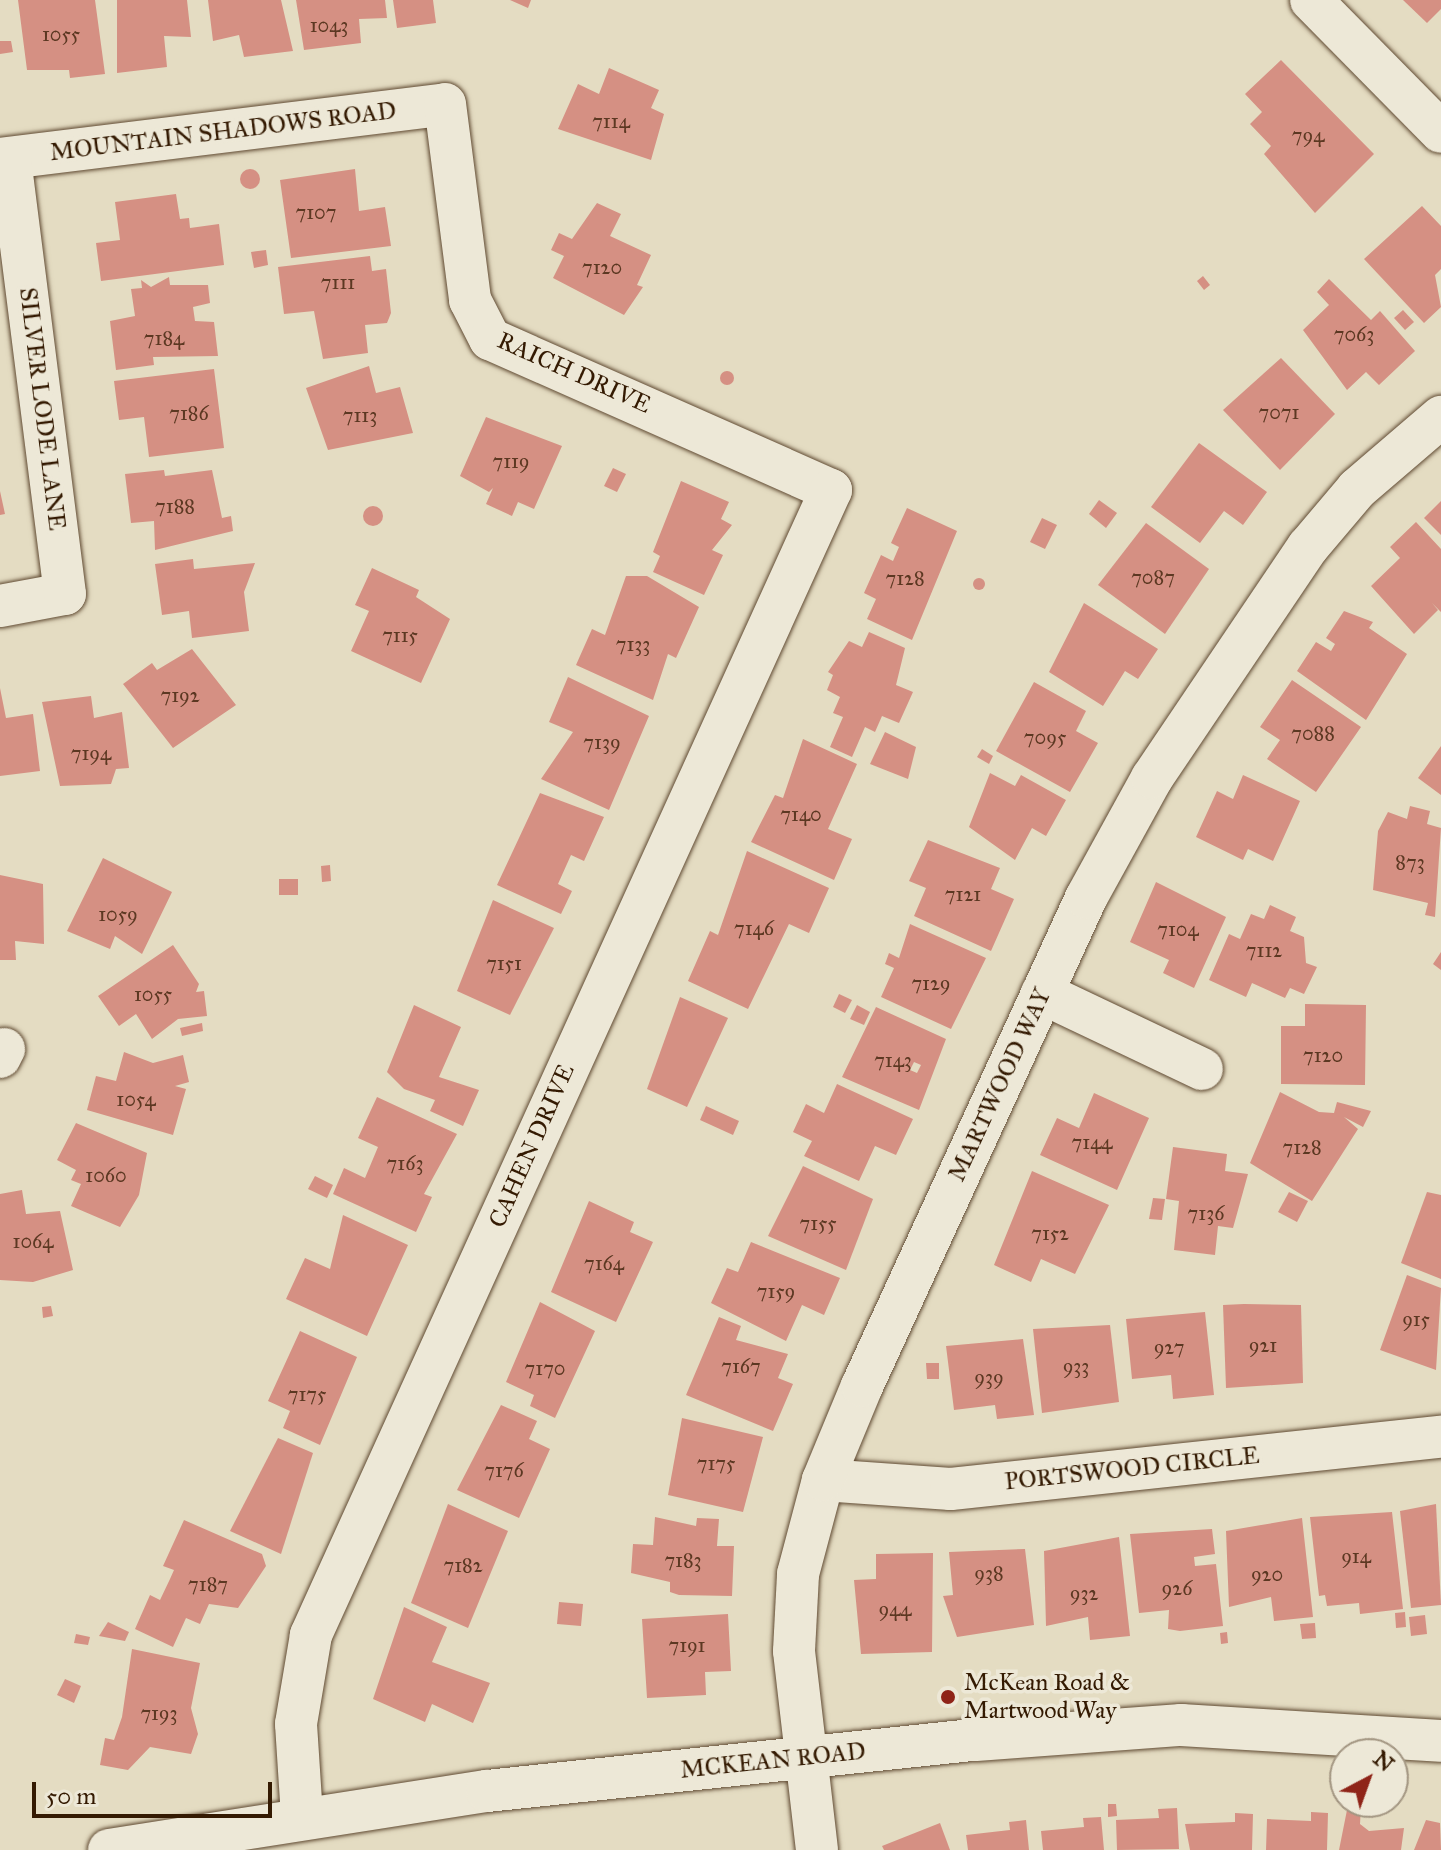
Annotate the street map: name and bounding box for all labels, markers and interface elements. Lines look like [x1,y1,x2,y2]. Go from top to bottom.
house number: 1043 [310,13,348,37]
house number: 1055 [42,22,80,46]
street label: MOUNTAIN SHADOWS ROAD [48,96,398,168]
house number: 7114 [592,109,630,133]
house number: 794 [1292,123,1324,147]
house number: 7107 [296,200,336,224]
house number: 7120 [582,255,622,279]
house number: 7111 [321,270,355,294]
street label: SILVER LODE LANE [13,286,71,532]
house number: 7063 [1334,322,1374,346]
house number: 7184 [144,326,184,350]
street label: RAICH DRIVE [493,326,655,420]
house number: 7071 [1259,400,1299,424]
house number: 7186 [169,401,209,425]
house number: 7113 [343,403,377,427]
house number: 7119 [492,449,530,473]
house number: 7188 [155,494,195,518]
house number: 7087 [1131,565,1175,589]
house number: 7128 [885,566,925,590]
house number: 7115 [382,623,418,647]
house number: 7133 [616,632,650,656]
house number: 7192 [160,683,200,707]
house number: 7088 [1291,721,1335,745]
house number: 7095 [1024,725,1066,749]
house number: 7139 [583,730,621,754]
house number: 7194 [71,741,111,765]
house number: 7140 [780,802,822,826]
house number: 873 [1395,850,1425,874]
house number: 7121 [945,882,981,906]
house number: 1059 [98,902,138,926]
house number: 7146 [734,916,774,940]
house number: 7104 [1157,917,1199,941]
house number: 7112 [1246,938,1282,962]
house number: 7151 [486,951,522,975]
house number: 7129 [911,971,951,995]
house number: 1055 [134,982,172,1006]
street label: MARTWOOD WAY [943,984,1057,1186]
house number: 7120 [1303,1043,1343,1067]
house number: 7143 [874,1048,912,1072]
street label: CAHEN DRIVE [483,1060,581,1232]
house number: 1054 [116,1087,156,1111]
house number: 7144 [1072,1130,1112,1154]
house number: 7128 [1282,1135,1322,1159]
house number: 7163 [387,1151,423,1175]
house number: 1060 [85,1163,127,1187]
house number: 7136 [1188,1201,1224,1225]
house number: 7155 [799,1211,837,1235]
house number: 7152 [1031,1221,1069,1245]
house number: 1064 [13,1229,53,1253]
house number: 7164 [584,1251,624,1275]
house number: 7159 [757,1279,795,1303]
house number: 915 [1402,1307,1430,1331]
house number: 921 [1249,1333,1277,1357]
house number: 927 [1154,1335,1184,1359]
house number: 7167 [721,1354,761,1378]
house number: 933 [1063,1354,1089,1378]
house number: 7170 [525,1356,565,1380]
house number: 939 [974,1365,1004,1389]
house number: 7175 [288,1382,326,1406]
street label: PORTSWOOD CIRCLE [1003,1441,1261,1497]
house number: 7175 [697,1451,735,1475]
house number: 7176 [484,1458,524,1482]
house number: 914 [1341,1544,1371,1568]
house number: 7183 [664,1548,702,1572]
house number: 7182 [443,1553,483,1577]
house number: 938 [974,1561,1004,1585]
house number: 920 [1251,1562,1283,1586]
house number: 7187 [188,1572,228,1596]
house number: 926 [1162,1576,1192,1600]
house number: 932 [1070,1581,1098,1605]
house number: 944 [878,1597,912,1621]
house number: 7191 [669,1633,705,1657]
place label: McKean Road & Martwood Way [964,1669,1130,1725]
marker: McKean Road & Martwood Way [939,1688,957,1706]
house number: 7193 [140,1701,178,1725]
street label: MCKEAN ROAD [679,1737,867,1785]
north arrow [1329,1738,1409,1818]
text: N [1368,1745,1400,1777]
scale bar [36,1766,276,1816]
text: 50 m [46,1781,96,1811]

